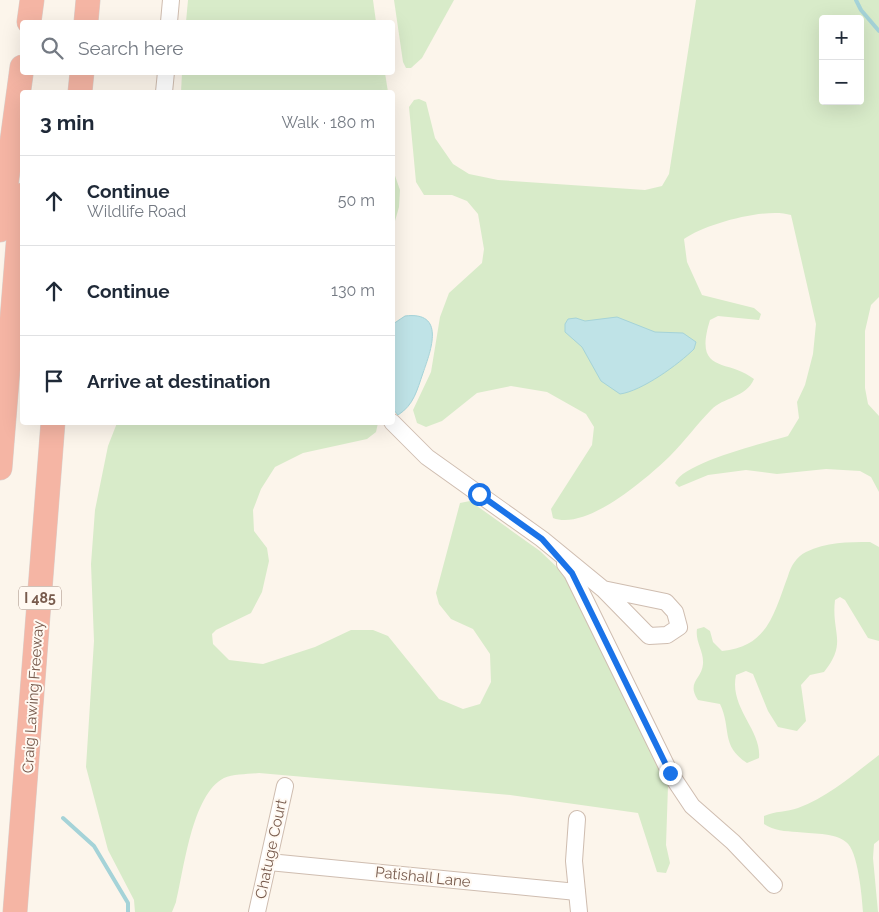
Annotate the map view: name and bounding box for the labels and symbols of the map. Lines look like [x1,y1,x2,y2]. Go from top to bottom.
route start [468,483,491,506]
road number: I 485 [19,586,61,610]
street label: Craig Lawing Freeway [19,620,47,774]
route end [659,762,682,785]
street label: Chatuge Court [252,798,290,900]
street label: Patishall Lane [374,863,472,891]

